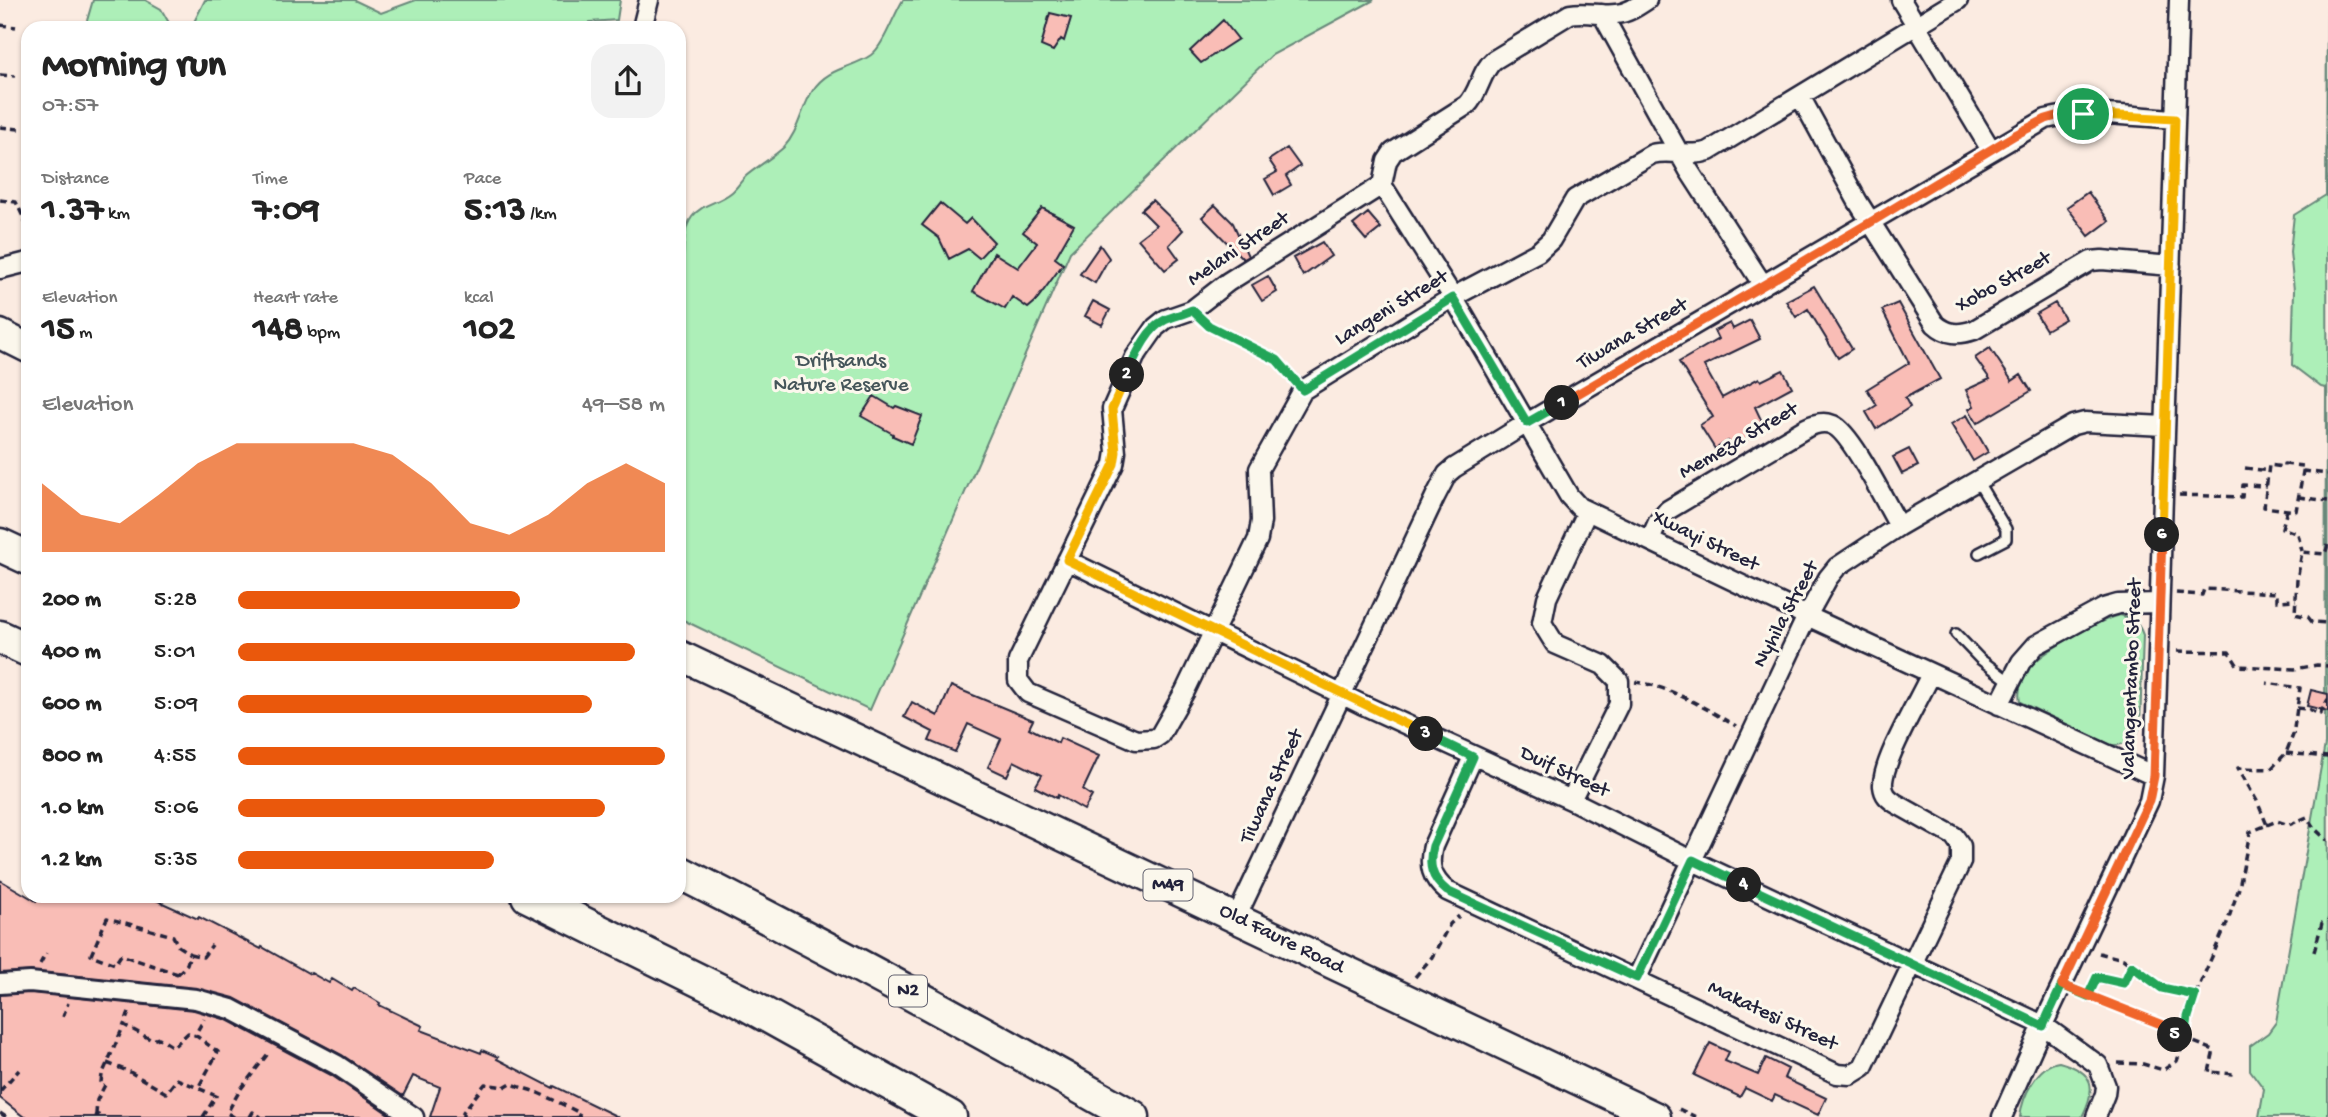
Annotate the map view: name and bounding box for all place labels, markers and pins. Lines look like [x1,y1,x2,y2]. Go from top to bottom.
pin [2053,84,2113,144]
pin: 2 [1110,358,1144,392]
pin: 1 [1544,386,1580,420]
pin: 6 [2144,518,2180,552]
pin: 3 [1408,716,1444,752]
pin: 4 [1726,868,1762,903]
pin: 5 [2158,1018,2192,1052]

